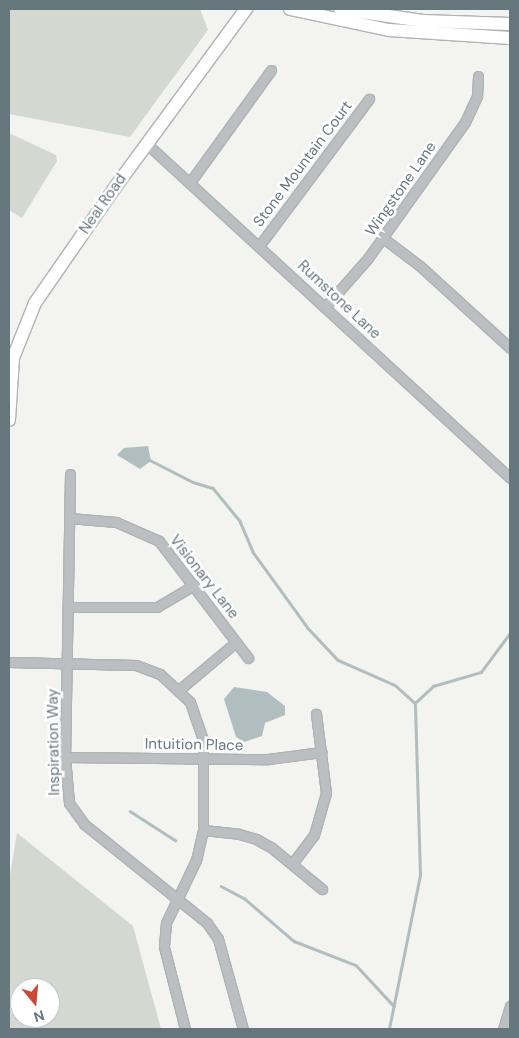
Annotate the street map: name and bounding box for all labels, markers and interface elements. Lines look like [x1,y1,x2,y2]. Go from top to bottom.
street label: Stone Mountain Court [250,97,356,231]
street label: Wingstone Lane [362,138,440,240]
street label: Neal Road [76,170,130,238]
street label: Rumstone Lane [294,257,384,343]
street label: Visionary Lane [166,531,242,623]
street label: Inspiration Way [44,688,64,796]
street label: Intuition Place [145,735,243,755]
north arrow [10,978,60,1028]
text: N [32,1006,47,1026]

